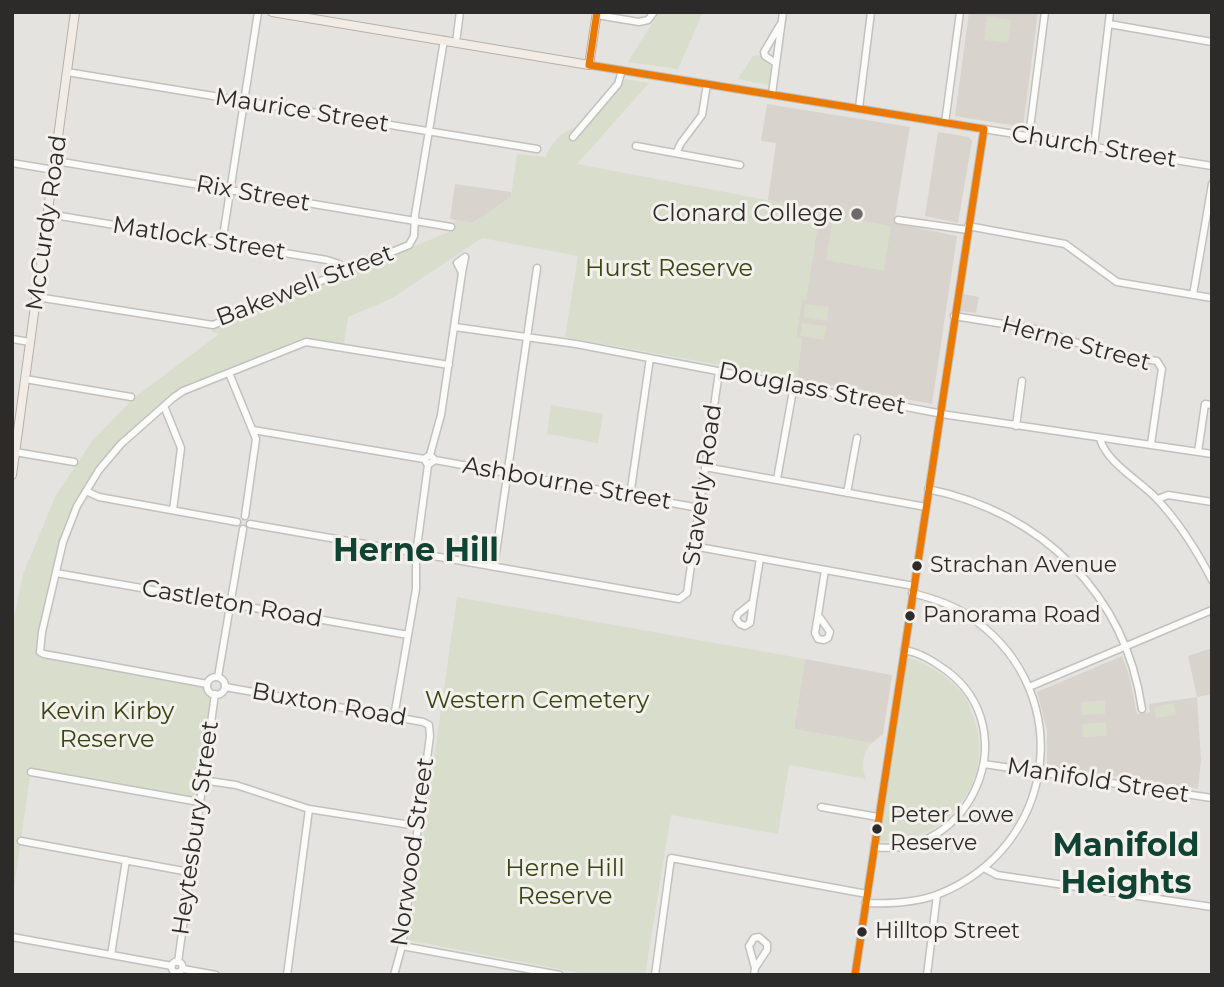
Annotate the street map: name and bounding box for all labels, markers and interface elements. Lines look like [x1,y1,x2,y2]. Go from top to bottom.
street label: Maurice Street [213,83,391,139]
street label: Church Street [1009,120,1179,174]
street label: McCurdy Road [20,134,74,312]
street label: Rix Street [194,170,312,218]
place label: Clonard College [652,200,843,228]
marker: Clonard College [849,206,865,222]
street label: Matlock Street [110,211,288,267]
street label: Bakewell Street [212,239,398,333]
park label: Hurst Reserve [585,255,753,283]
street label: Herne Street [998,310,1154,378]
street label: Douglass Street [716,357,908,421]
street label: Staverly Road [677,402,729,568]
street label: Ashbourne Street [460,451,674,517]
district label: Herne Hill [333,533,499,571]
place label: Strachan Avenue [930,553,1117,579]
marker: Strachan Avenue [910,559,924,573]
street label: Castleton Road [139,574,325,634]
place label: Panorama Road [923,603,1101,629]
marker: Panorama Road [903,609,917,623]
street label: Buxton Road [249,677,409,733]
park label: Western Cemetery [425,687,649,715]
park label: Kevin Kirby Reserve [40,698,174,754]
street label: Heytesbury Street [167,719,225,937]
street label: Manifold Street [1005,752,1191,810]
street label: Norwood Street [385,756,441,948]
place label: Peter Lowe Reserve [890,803,1014,854]
marker: Peter Lowe Reserve [870,822,884,836]
district label: Manifold Heights [1053,828,1199,903]
park label: Herne Hill Reserve [505,855,625,911]
place label: Hilltop Street [875,919,1020,945]
marker: Hilltop Street [855,925,869,939]

